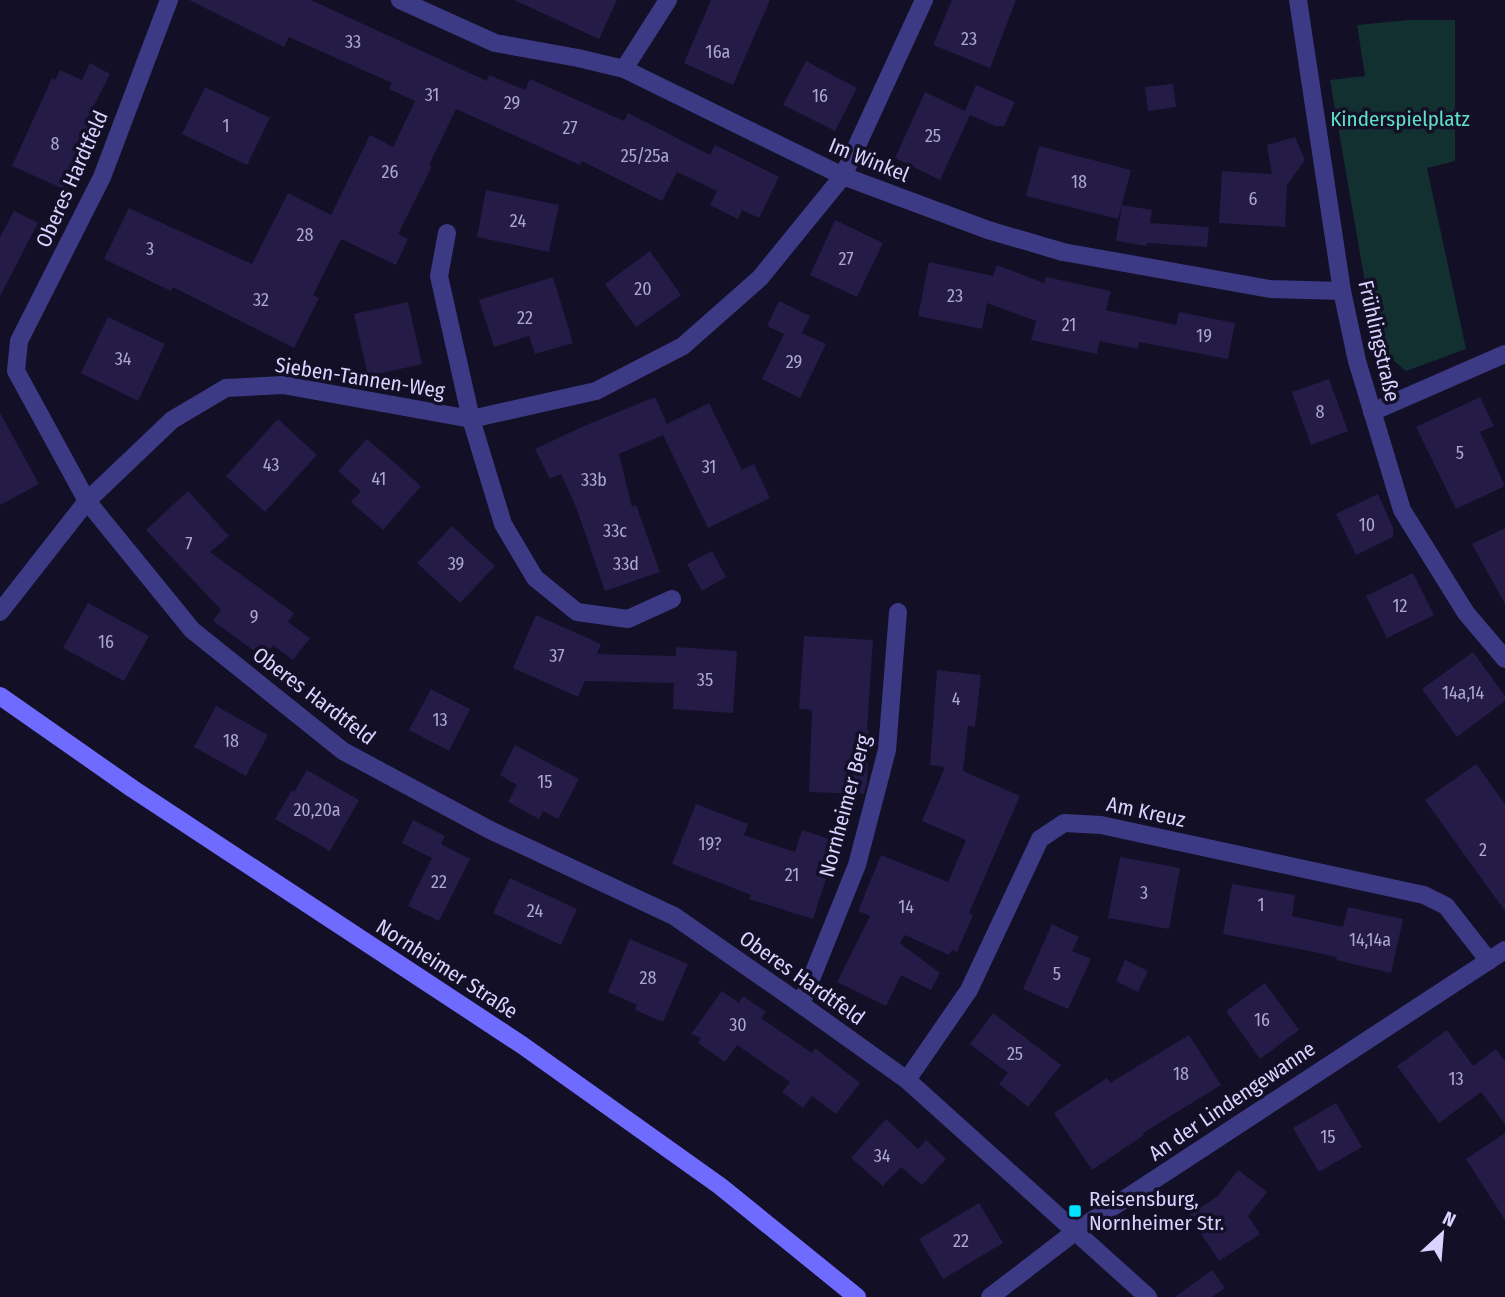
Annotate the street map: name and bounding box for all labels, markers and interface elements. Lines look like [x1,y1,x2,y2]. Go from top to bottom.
house number: 23 [961,28,977,50]
house number: 33 [345,31,361,53]
house number: 16a [706,41,731,63]
house number: 31 [425,84,439,106]
house number: 16 [812,85,828,107]
house number: 29 [504,92,520,114]
park label: Kinderspielplatz [1330,106,1470,132]
street label: Oberes Hardtfeld [30,107,114,251]
house number: 1 [222,115,230,137]
house number: 27 [562,117,578,139]
house number: 25 [925,125,941,147]
street label: Im Winkel [825,132,913,188]
house number: 8 [51,133,60,155]
house number: 25/25a [621,145,669,167]
house number: 26 [382,161,399,183]
house number: 18 [1071,171,1087,193]
house number: 6 [1249,188,1258,210]
house number: 24 [510,210,526,232]
house number: 28 [297,224,313,246]
house number: 3 [146,238,154,260]
house number: 27 [838,248,854,270]
house number: 20 [634,278,652,300]
street label: Frühlingstraße [1352,278,1406,404]
house number: 23 [947,285,963,307]
house number: 32 [253,289,269,311]
house number: 22 [517,307,533,329]
house number: 21 [1062,314,1076,336]
house number: 19 [1196,325,1212,347]
house number: 34 [115,348,132,370]
house number: 29 [786,351,802,373]
street label: Sieben-Tannen-Weg [273,352,447,404]
house number: 8 [1316,401,1325,423]
house number: 5 [1456,442,1464,464]
house number: 43 [263,454,279,476]
house number: 31 [702,456,716,478]
house number: 41 [372,468,386,490]
house number: 33b [581,469,607,491]
house number: 10 [1359,514,1375,536]
house number: 33c [603,520,627,542]
house number: 7 [185,533,193,555]
house number: 39 [448,553,464,575]
house number: 33d [613,553,639,575]
house number: 12 [1393,595,1408,617]
house number: 9 [250,606,258,628]
house number: 16 [98,631,114,653]
street label: Oberes Hardtfeld [248,641,380,751]
house number: 37 [549,645,565,667]
house number: 35 [697,669,713,691]
house number: 14a,14 [1442,682,1484,704]
house number: 4 [952,688,961,710]
house number: 13 [432,709,448,731]
house number: 18 [223,730,239,752]
street label: Nornheimer Berg [813,732,877,880]
house number: 15 [537,771,553,793]
street label: Am Kreuz [1104,791,1188,833]
house number: 20,20a [293,799,341,821]
house number: 19? [698,833,722,855]
house number: 2 [1479,839,1487,861]
house number: 21 [785,864,799,886]
house number: 22 [431,871,447,893]
house number: 3 [1140,882,1148,904]
house number: 1 [1257,894,1265,916]
house number: 14 [898,896,914,918]
house number: 24 [527,900,543,922]
street label: Nornheimer Straße [371,914,523,1024]
street label: Oberes Hardtfeld [734,925,870,1031]
house number: 14,14a [1349,929,1391,951]
house number: 5 [1053,963,1061,985]
house number: 28 [640,967,656,989]
house number: 16 [1254,1009,1270,1031]
house number: 30 [729,1014,747,1036]
street label: An der Lindengewanne [1144,1036,1320,1166]
house number: 25 [1007,1043,1023,1065]
house number: 18 [1173,1063,1189,1085]
house number: 13 [1448,1068,1464,1090]
house number: 15 [1320,1126,1336,1148]
house number: 34 [874,1145,891,1167]
place label: Reisensburg, Nornheimer Str. [1089,1186,1224,1236]
north arrow [1407,1199,1477,1269]
marker: Reisensburg, Nornheimer Str. [1067,1203,1083,1219]
text: N [1439,1206,1459,1232]
house number: 22 [953,1230,969,1252]

